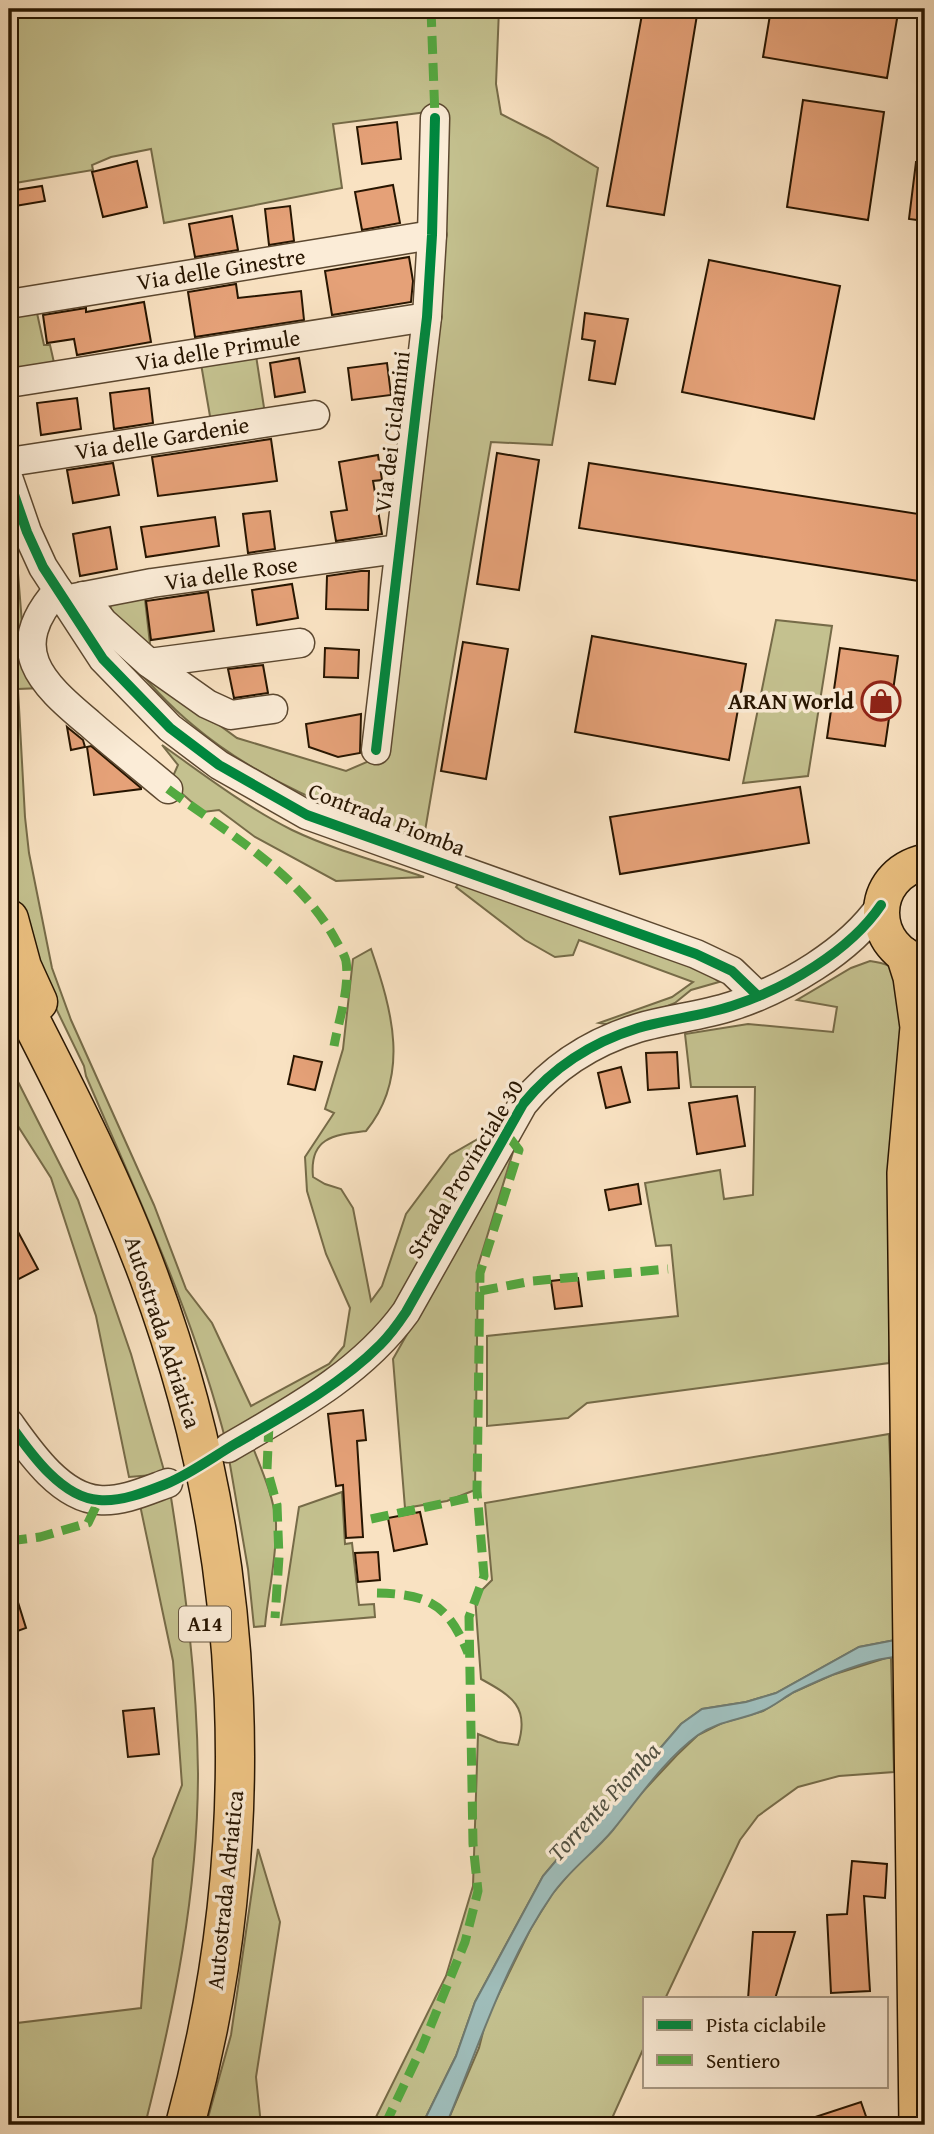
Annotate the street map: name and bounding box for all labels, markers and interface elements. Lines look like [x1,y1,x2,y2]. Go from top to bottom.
street label: Via delle Ginestre [134,239,308,298]
street label: Via delle Primule [133,320,303,379]
street label: Via dei Ciclamini [365,349,418,515]
street label: Via delle Gardenie [72,407,252,468]
street label: Via delle Rose [162,547,300,598]
shop icon: ARAN World [860,680,902,722]
place label: ARAN World [728,684,855,717]
street label: Contrada Piomba [304,773,471,864]
street label: Strada Provinciale 30 [398,1073,531,1264]
street label: Autostrada Adriatica [117,1231,210,1432]
road number: A14 [179,1606,231,1642]
water label: Torrente Piomba [539,1734,668,1869]
street label: Autostrada Adriatica [198,1788,251,1991]
legend [643,1997,888,2088]
text: Pista ciclabile [706,2009,826,2040]
text: Sentiero [706,2045,780,2076]

